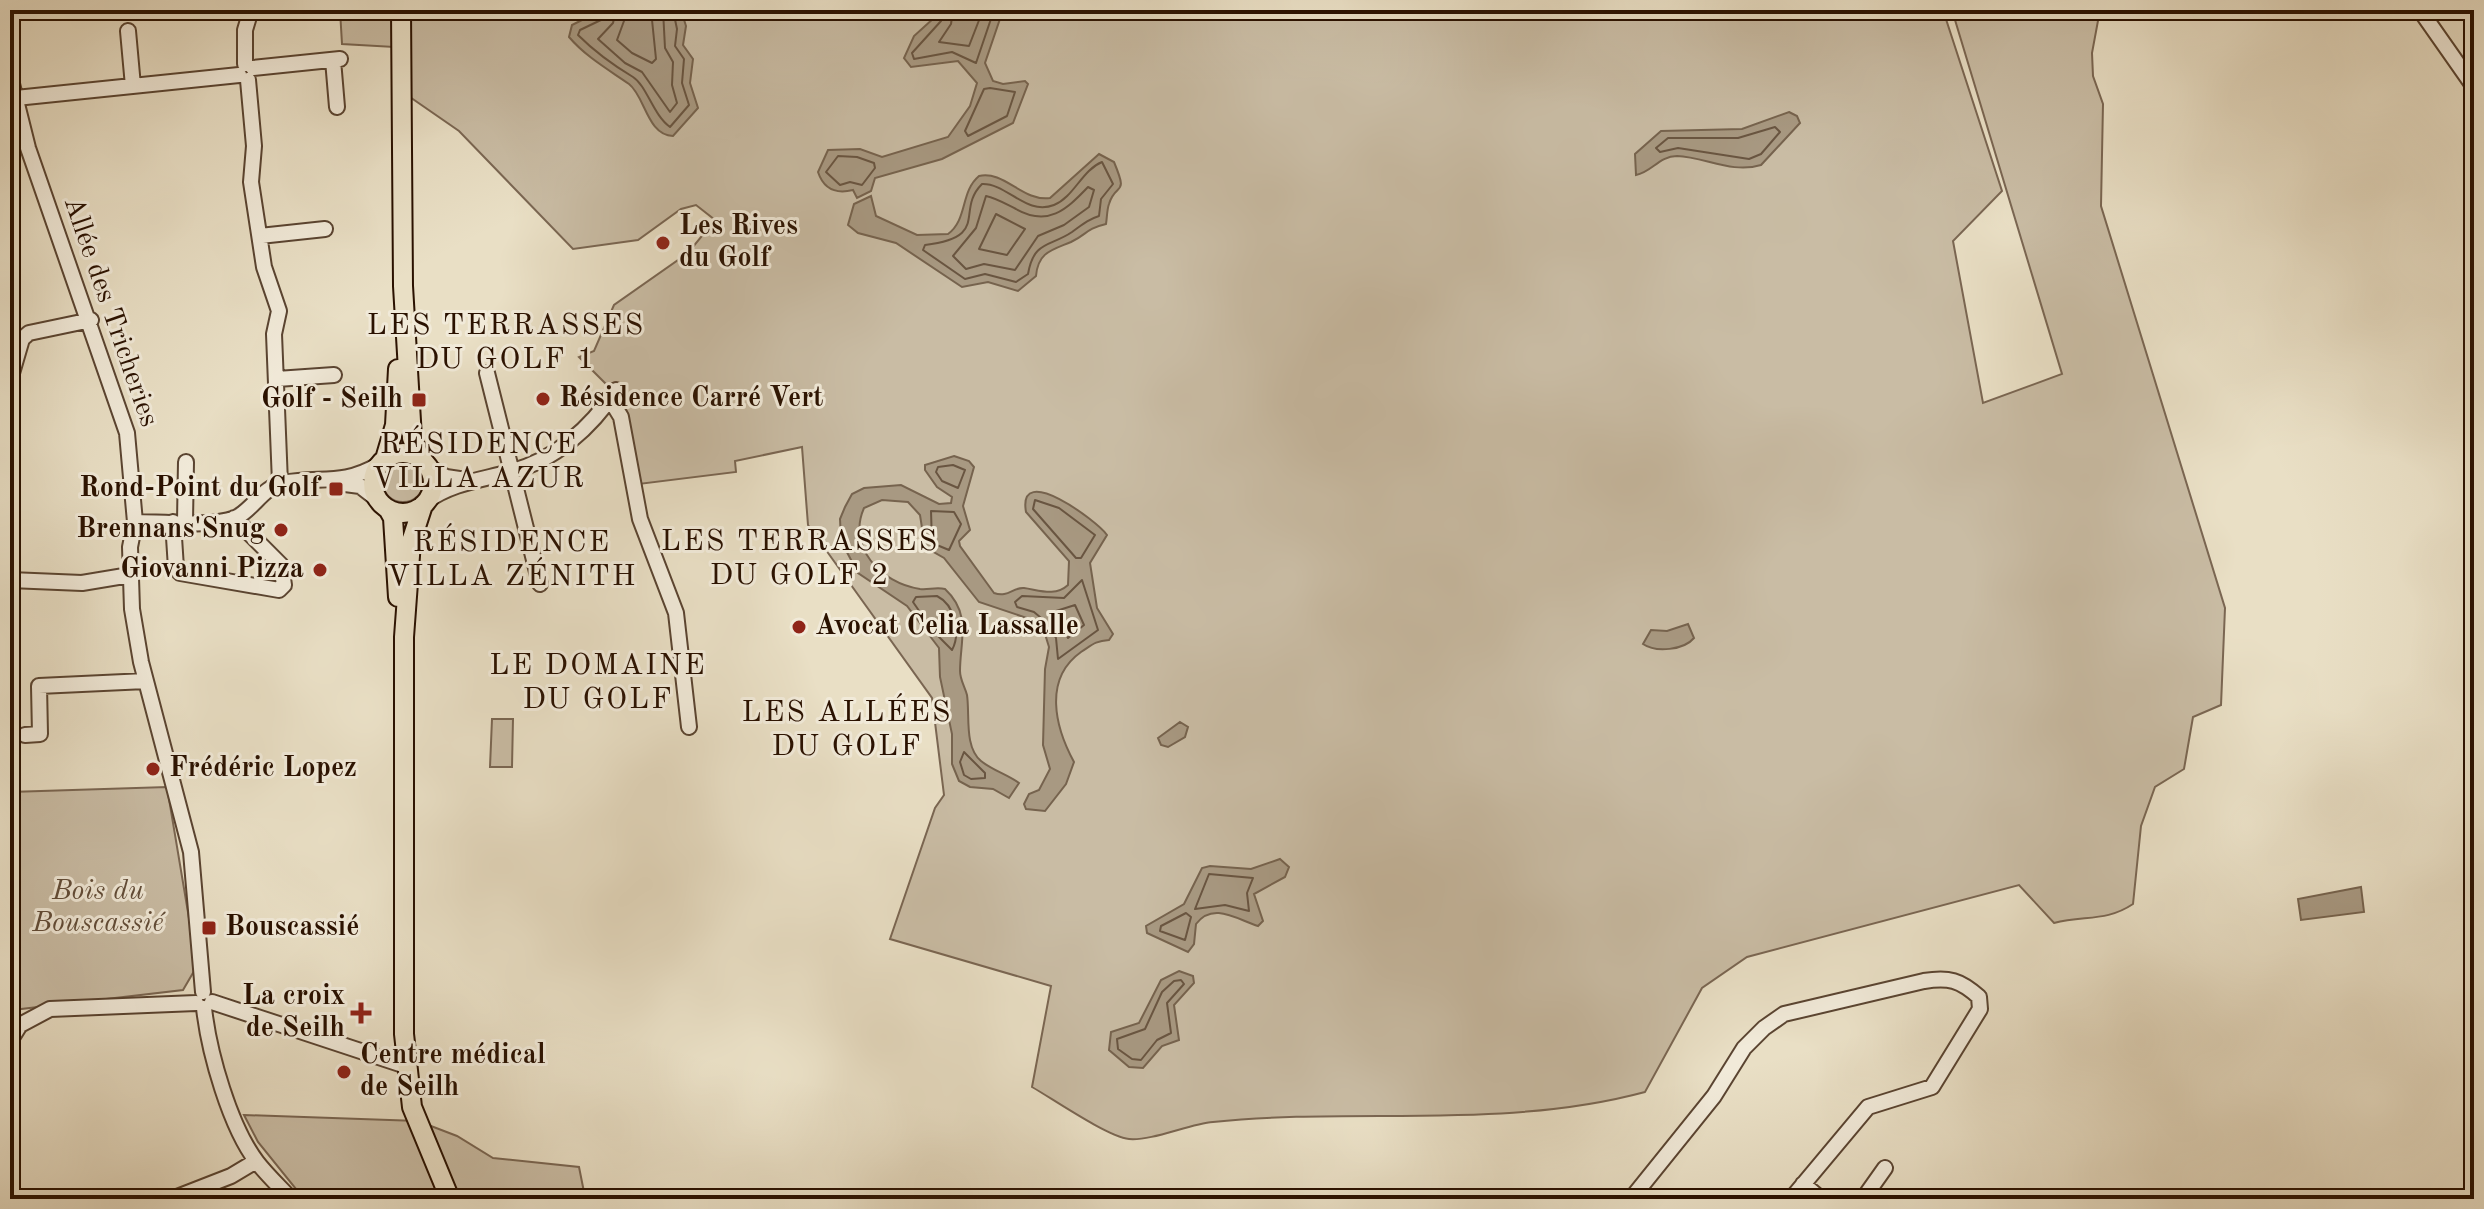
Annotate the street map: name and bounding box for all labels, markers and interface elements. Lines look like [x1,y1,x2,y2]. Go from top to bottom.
street label: Allée des Tricheries [58,193,162,431]
place label: Les Rives du Golf [679,213,798,273]
marker: Les Rives du Golf [654,234,672,252]
district label: LES TERRASSES DU GOLF 1 [367,311,645,375]
place label: Résidence Carré Vert [559,385,824,413]
place label: Golf - Seilh [261,386,403,414]
marker: Résidence Carré Vert [534,390,552,408]
marker: Golf - Seilh [410,391,428,409]
district label: RÉSIDENCE VILLA AZUR [372,425,586,494]
place label: Rond-Point du Golf [79,475,322,503]
marker: Rond-Point du Golf [327,480,345,498]
place label: Brennans'Snug [76,516,265,544]
marker: Brennans'Snug [272,521,290,539]
district label: RÉSIDENCE VILLA ZÉNITH [387,523,637,592]
district label: LES TERRASSES DU GOLF 2 [661,527,939,591]
place label: Giovanni Pizza [120,556,304,584]
marker: Giovanni Pizza [311,561,329,579]
place label: Avocat Celia Lassalle [815,613,1079,641]
marker: Avocat Celia Lassalle [790,618,808,636]
district label: LE DOMAINE DU GOLF [489,651,707,715]
district label: LES ALLÉES DU GOLF [742,693,952,762]
place label: Frédéric Lopez [169,755,357,783]
marker: Frédéric Lopez [144,760,162,778]
park label: Bois du Bouscassié [31,878,166,938]
place label: Bouscassié [225,914,359,942]
marker: Bouscassié [200,919,218,937]
place label: La croix de Seilh [242,983,345,1043]
marker: La croix de Seilh [352,1004,370,1022]
place label: Centre médical de Seilh [360,1042,546,1102]
marker: Centre médical de Seilh [335,1063,353,1081]

